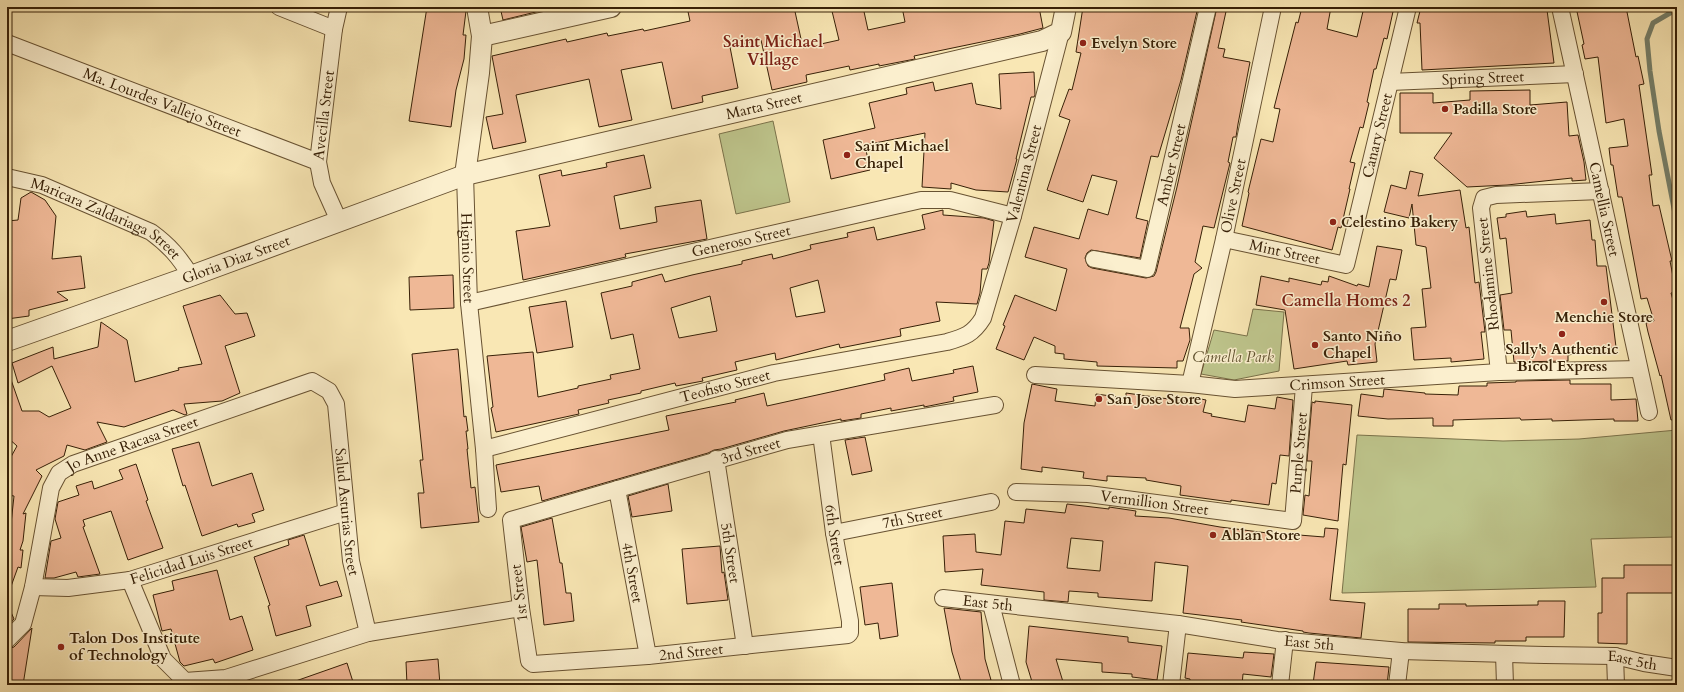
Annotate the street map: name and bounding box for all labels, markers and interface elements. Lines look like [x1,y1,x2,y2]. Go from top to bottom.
district label: Saint Michael Village [723,31,823,71]
place label: Evelyn Store [1091,33,1177,53]
marker: Evelyn Store [1078,38,1088,48]
street label: Ma. Lourdes Vallejo Street [80,63,244,142]
street label: Spring Street [1441,66,1525,90]
street label: Avecilla Street [308,69,339,161]
street label: Marta Street [724,87,804,124]
street label: Canary Street [1357,91,1397,180]
place label: Padilla Store [1453,99,1537,119]
marker: Padilla Store [1440,104,1450,114]
street label: Amber Street [1152,121,1191,208]
street label: Valentina Street [1001,122,1046,226]
place label: Saint Michael Chapel [855,136,949,173]
marker: Saint Michael Chapel [842,150,852,160]
street label: Olive Street [1216,157,1251,235]
street label: Camellia Street [1584,160,1625,258]
street label: Maricara Zaldariaga Street [29,173,185,263]
street label: Higinio Street [456,212,479,304]
place label: Celestino Bakery [1341,212,1459,232]
street label: Rhodamine Street [1472,216,1504,332]
marker: Celestino Bakery [1328,217,1338,227]
street label: Generoso Street [690,220,793,262]
street label: Gloria Diaz Street [179,230,293,288]
street label: Mint Street [1247,235,1322,269]
district label: Camella Homes 2 [1281,290,1411,312]
marker: Menchie Store [1599,297,1609,307]
place label: Menchie Store [1555,307,1653,327]
place label: Santo Niño Chapel [1323,326,1402,363]
marker: Sally's Authentic Bicol Express [1557,329,1567,339]
place label: Sally's Authentic Bicol Express [1506,339,1618,376]
marker: Santo Niño Chapel [1310,340,1320,350]
park label: Camella Park [1192,347,1274,367]
street label: Teofisto Street [678,364,772,407]
street label: Crimson Street [1289,369,1386,395]
place label: San Jose Store [1107,389,1201,409]
marker: San Jose Store [1094,394,1104,404]
street label: Jo Anne Racasa Street [61,411,201,477]
street label: Purple Street [1285,411,1312,494]
street label: 3rd Street [718,432,783,469]
street label: Salud Asturias Street [330,447,364,578]
street label: Vermillion Street [1099,486,1210,520]
street label: 7th Street [881,502,945,533]
street label: 6th Street [820,504,850,567]
street label: 5th Street [716,521,745,585]
place label: Ablan Store [1221,525,1301,545]
marker: Ablan Store [1208,530,1218,540]
street label: Felicidad Luis Street [128,532,256,589]
street label: 4th Street [617,541,648,605]
street label: 1st Street [506,563,532,623]
street label: East 5th [962,590,1015,616]
place label: Talon Dos Institute of Technology [69,628,200,665]
street label: East 5th [1283,631,1336,655]
street label: 2nd Street [658,639,724,665]
marker: Talon Dos Institute of Technology [56,642,66,652]
street label: East 5th [1607,646,1659,675]

